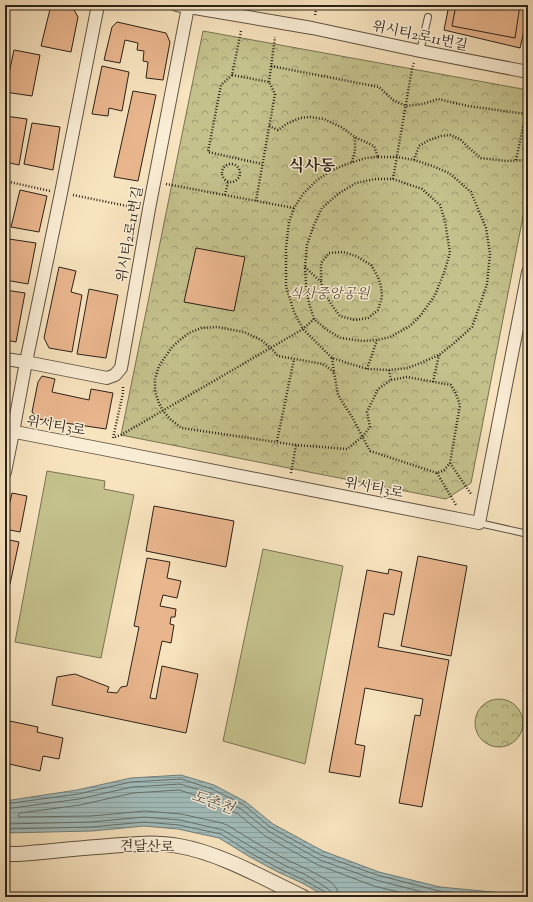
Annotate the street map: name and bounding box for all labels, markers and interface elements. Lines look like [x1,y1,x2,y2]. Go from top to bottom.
street label: 위시티2로11번길 [370,17,469,57]
district label: 식사동 [289,156,336,179]
street label: 위시티2로11번길 [113,185,149,284]
park label: 식사중앙공원 [288,285,371,305]
street label: 위시티3로 [24,412,87,442]
street label: 위시티3로 [342,473,405,505]
water label: 도촌천 [189,786,238,821]
street label: 견달산로 [120,838,175,858]

